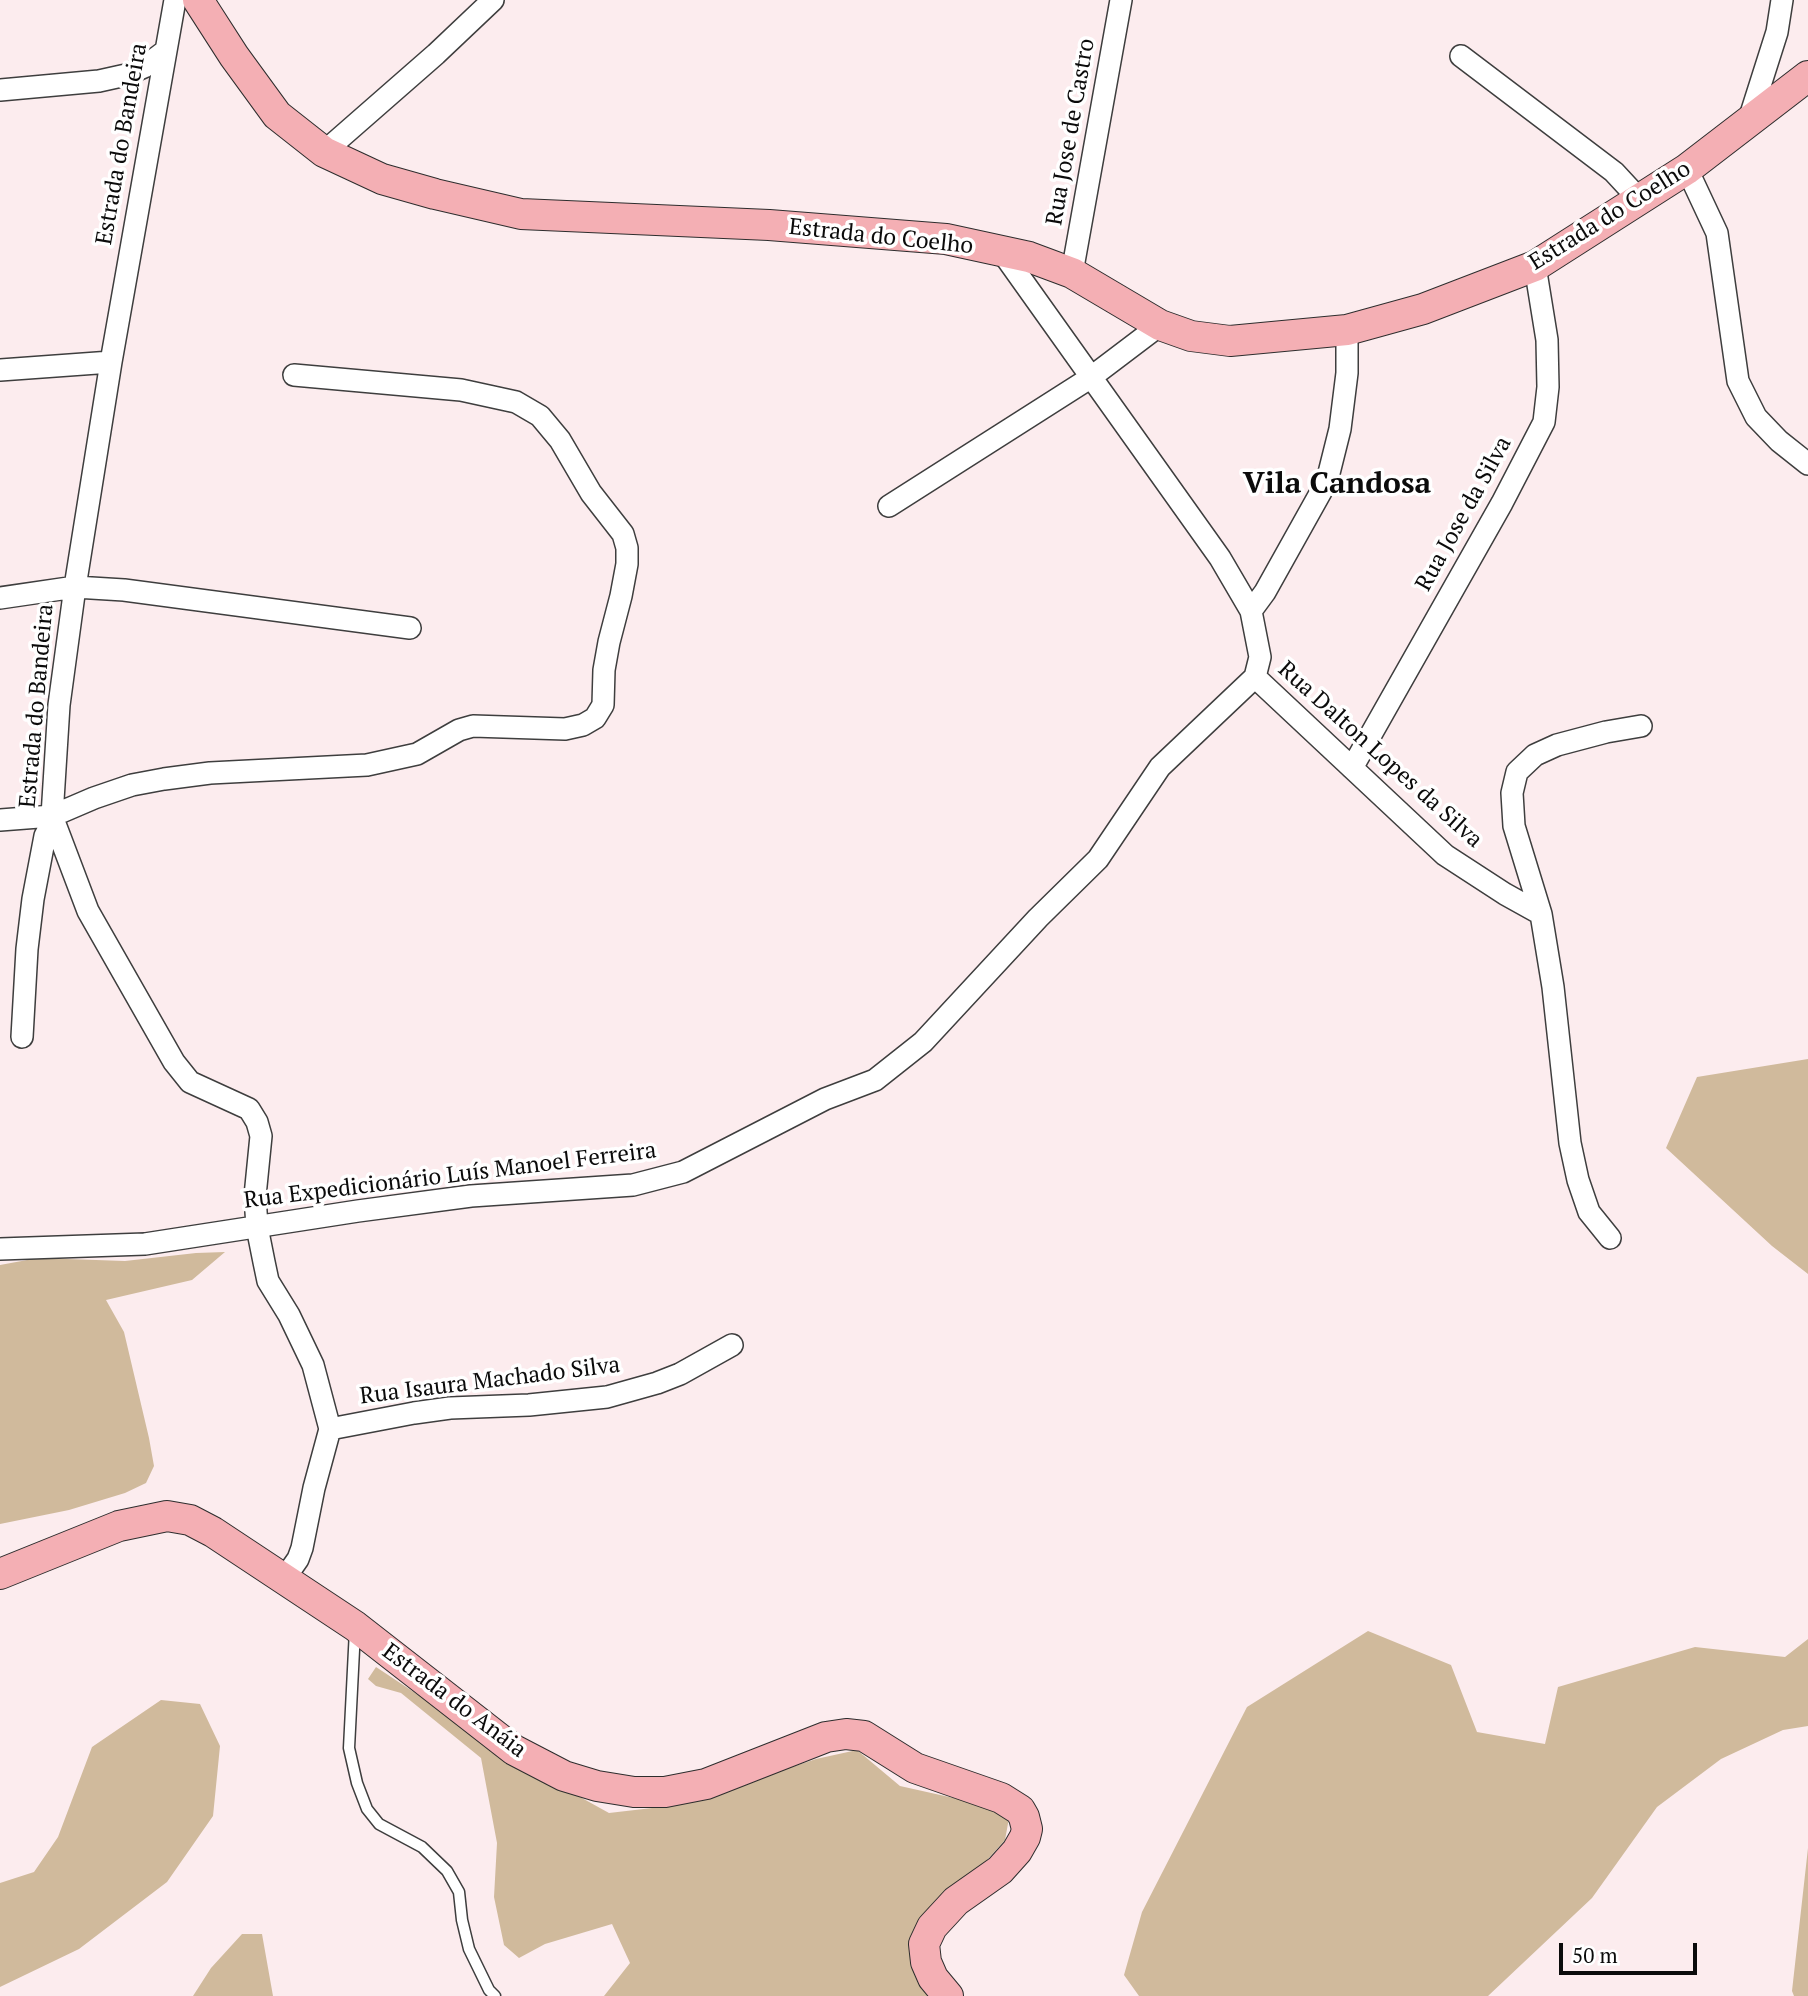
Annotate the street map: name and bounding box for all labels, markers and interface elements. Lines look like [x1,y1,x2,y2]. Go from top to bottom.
street label: Rua Jose de Castro [1041,36,1101,228]
street label: Estrada do Bandeira [91,41,153,247]
street label: Estrada do Coelho [1524,155,1696,277]
street label: Estrada do Coelho [788,214,974,260]
street label: Rua Jose da Silva [1410,432,1518,596]
district label: Vila Candosa [1243,466,1431,502]
street label: Estrada do Bandeira [14,603,60,809]
street label: Rua Dalton Lopes da Silva [1272,656,1488,854]
street label: Rua Expedicionário Luís Manoel Ferreira [242,1137,658,1215]
street label: Rua Isaura Machado Silva [358,1351,622,1411]
street label: Estrada do Anáia [377,1638,531,1764]
scale bar [1563,1930,1701,1974]
text: 50 m [1572,1941,1618,1969]

